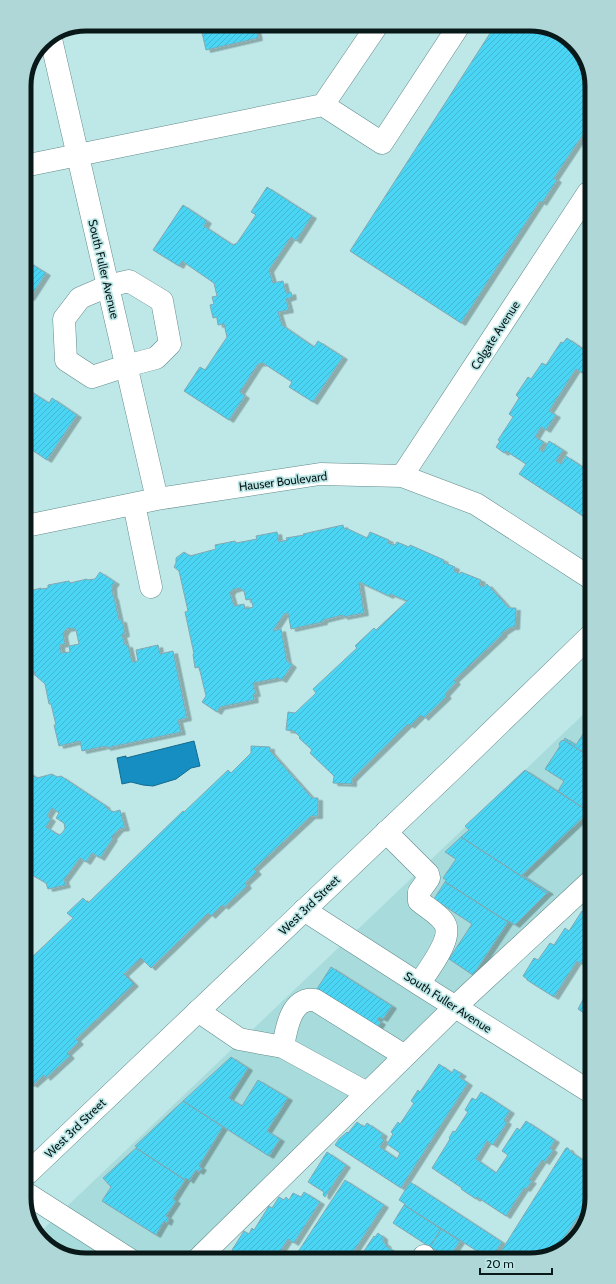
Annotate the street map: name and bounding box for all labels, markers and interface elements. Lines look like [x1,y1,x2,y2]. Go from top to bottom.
street label: South Fuller Avenue [85,218,123,320]
street label: Colgate Avenue [467,298,523,372]
street label: Hauser Boulevard [238,468,328,494]
street label: West 3rd Street [275,872,343,938]
street label: South Fuller Avenue [401,968,495,1036]
street label: West 3rd Street [41,1095,109,1161]
scale bar [480,1250,552,1276]
text: 20 m [486,1256,514,1271]

